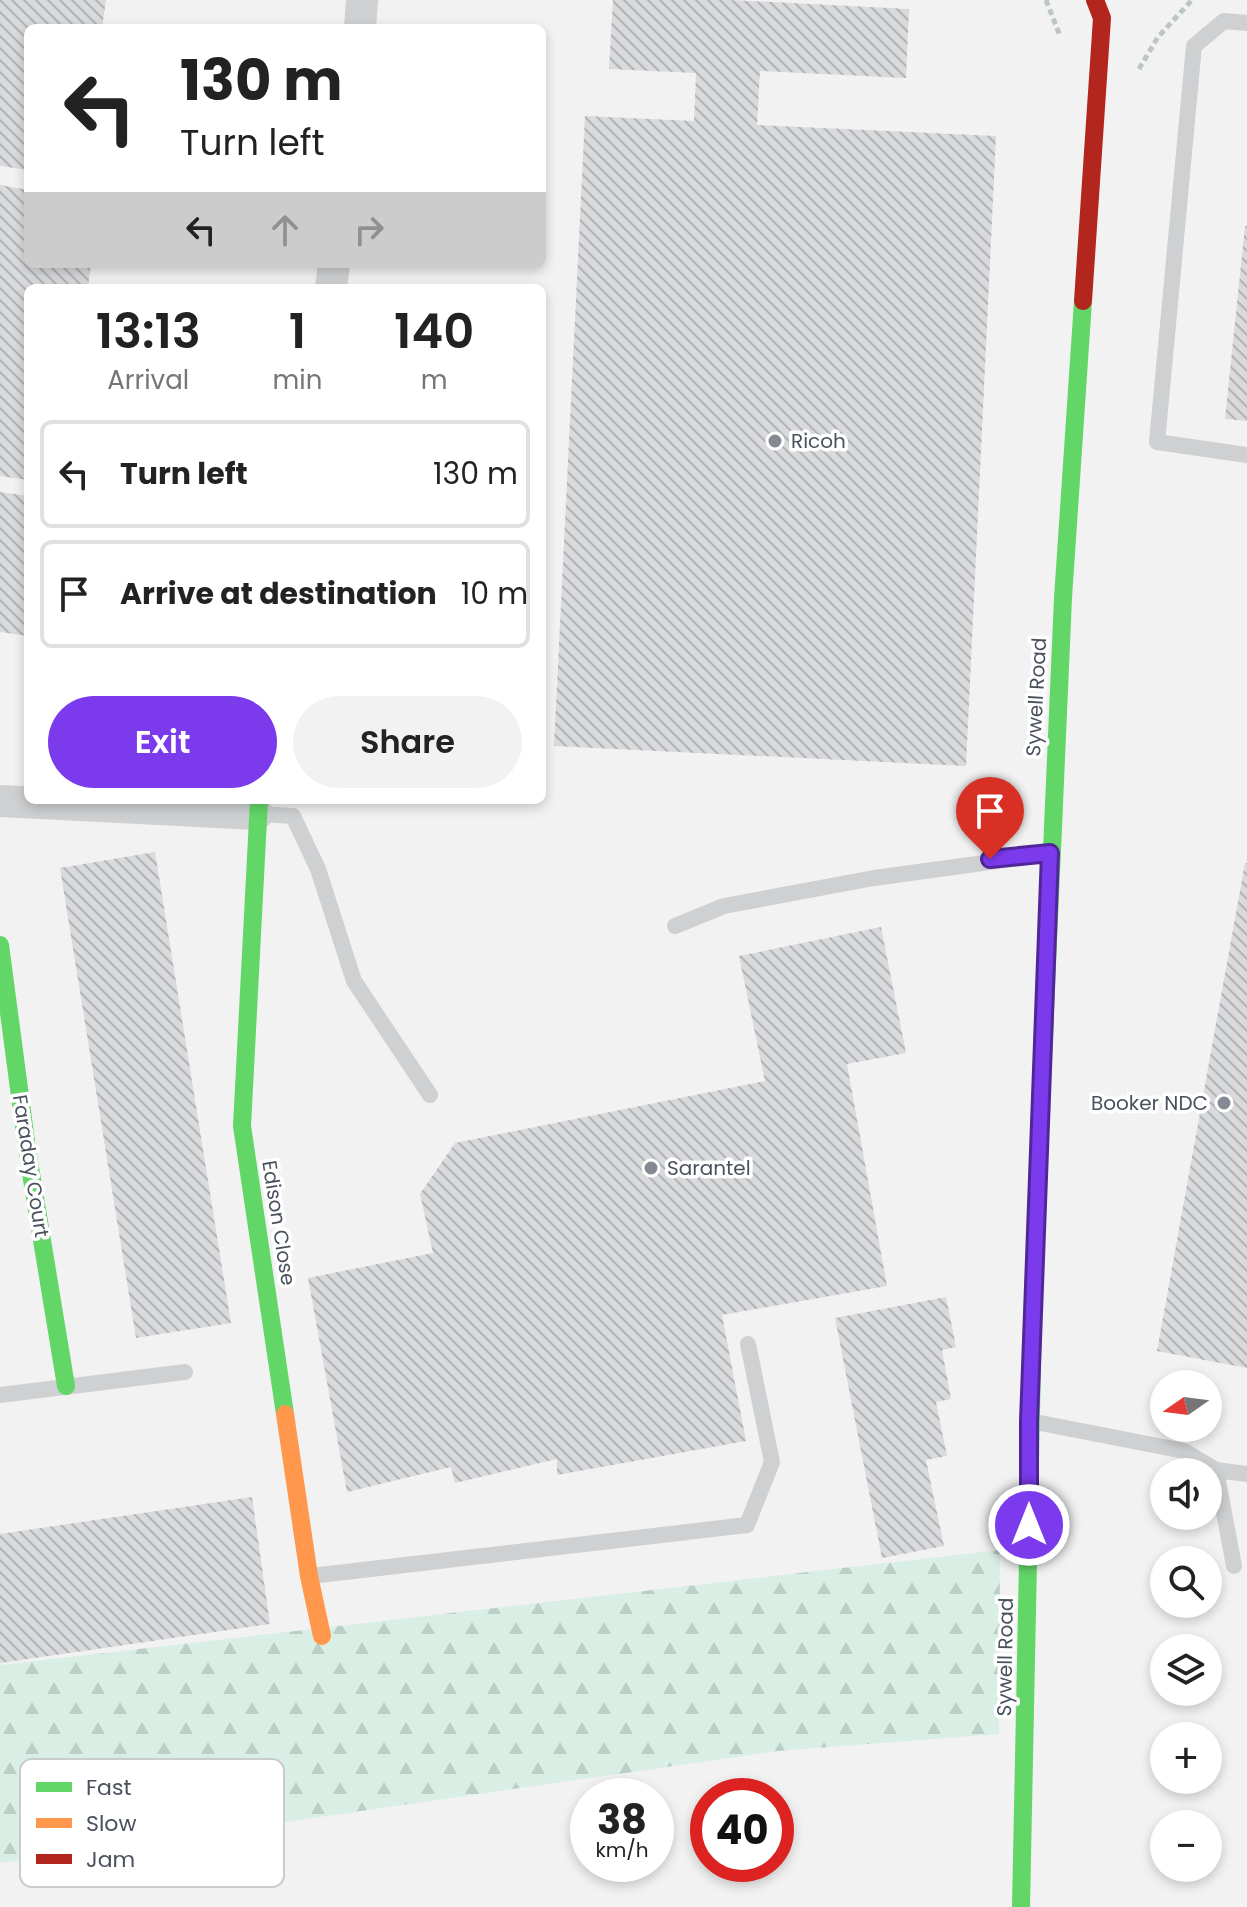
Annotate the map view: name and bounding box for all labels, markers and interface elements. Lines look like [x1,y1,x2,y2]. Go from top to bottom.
text: 130 m [180,41,343,120]
icon: left [48,56,152,160]
text: Turn left [180,117,325,168]
icon: left [179,208,223,252]
icon: ahead [263,208,307,252]
icon: right [347,208,391,252]
text: 13:13 [96,298,201,365]
text: 1 [289,298,306,365]
text: 140 [394,298,474,365]
text: Arrival [107,362,189,398]
text: min [272,362,322,398]
text: m [421,362,448,398]
place label: Ricoh [791,427,846,455]
marker: Ricoh [766,432,784,450]
icon: left [52,452,96,496]
text: Turn left [120,452,248,495]
text: 130 m [433,452,518,495]
icon: arrive [52,572,96,616]
text: Arrive at destination [120,572,437,615]
text: 10 m [461,572,528,615]
street label: Sywell Road [1019,637,1053,757]
button: Exit [48,696,277,788]
button: Share [293,696,522,788]
pin [956,777,1024,859]
icon: arrive [968,789,1012,833]
place label: Booker NDC [1091,1089,1208,1117]
street label: Faraday Court [6,1093,56,1239]
marker: Booker NDC [1215,1094,1233,1112]
place label: Sarantel [667,1154,751,1182]
street label: Edison Close [255,1159,303,1287]
marker: Sarantel [642,1159,660,1177]
north arrow [1150,1370,1222,1442]
map controls [1150,1370,1222,1882]
button: sound [1150,1458,1222,1530]
position arrow [987,1483,1071,1567]
button: search [1150,1546,1222,1618]
street label: Sywell Road [990,1597,1020,1717]
button: layers [1150,1634,1222,1706]
button: + [1150,1722,1222,1794]
legend [20,1759,284,1887]
text: Fast [86,1772,131,1803]
speed limit sign: 40 [690,1778,794,1882]
text: 38 [597,1792,647,1848]
text: Slow [86,1808,136,1839]
button: − [1150,1810,1222,1882]
text: km/h [595,1836,649,1864]
text: Jam [86,1844,135,1875]

